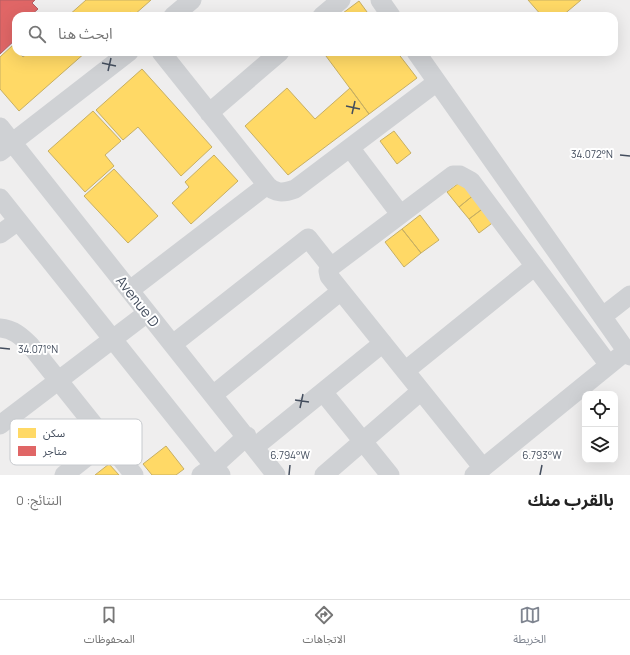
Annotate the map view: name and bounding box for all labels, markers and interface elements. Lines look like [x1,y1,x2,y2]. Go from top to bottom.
search box [12,12,618,56]
icon: search [26,23,48,45]
text: ابحث هنا [58,23,113,44]
text: 34.072°N [571,147,613,161]
street label: Avenue D [112,271,164,331]
text: 34.071°N [18,342,58,356]
map controls [582,391,618,463]
button: locate [582,391,618,427]
legend [10,419,142,465]
text: سكن [43,425,66,440]
button: layers [582,427,618,463]
text: متاجر [42,443,67,458]
text: 6.794°W [270,448,311,462]
text: 6.793°W [522,448,562,462]
text: بالقرب منك [528,488,614,511]
text: النتائج: 0 [16,491,62,509]
tab: المحفوظات [84,604,135,651]
tab: الاتجاهات [303,604,346,651]
tab: الخريطة [513,604,546,651]

